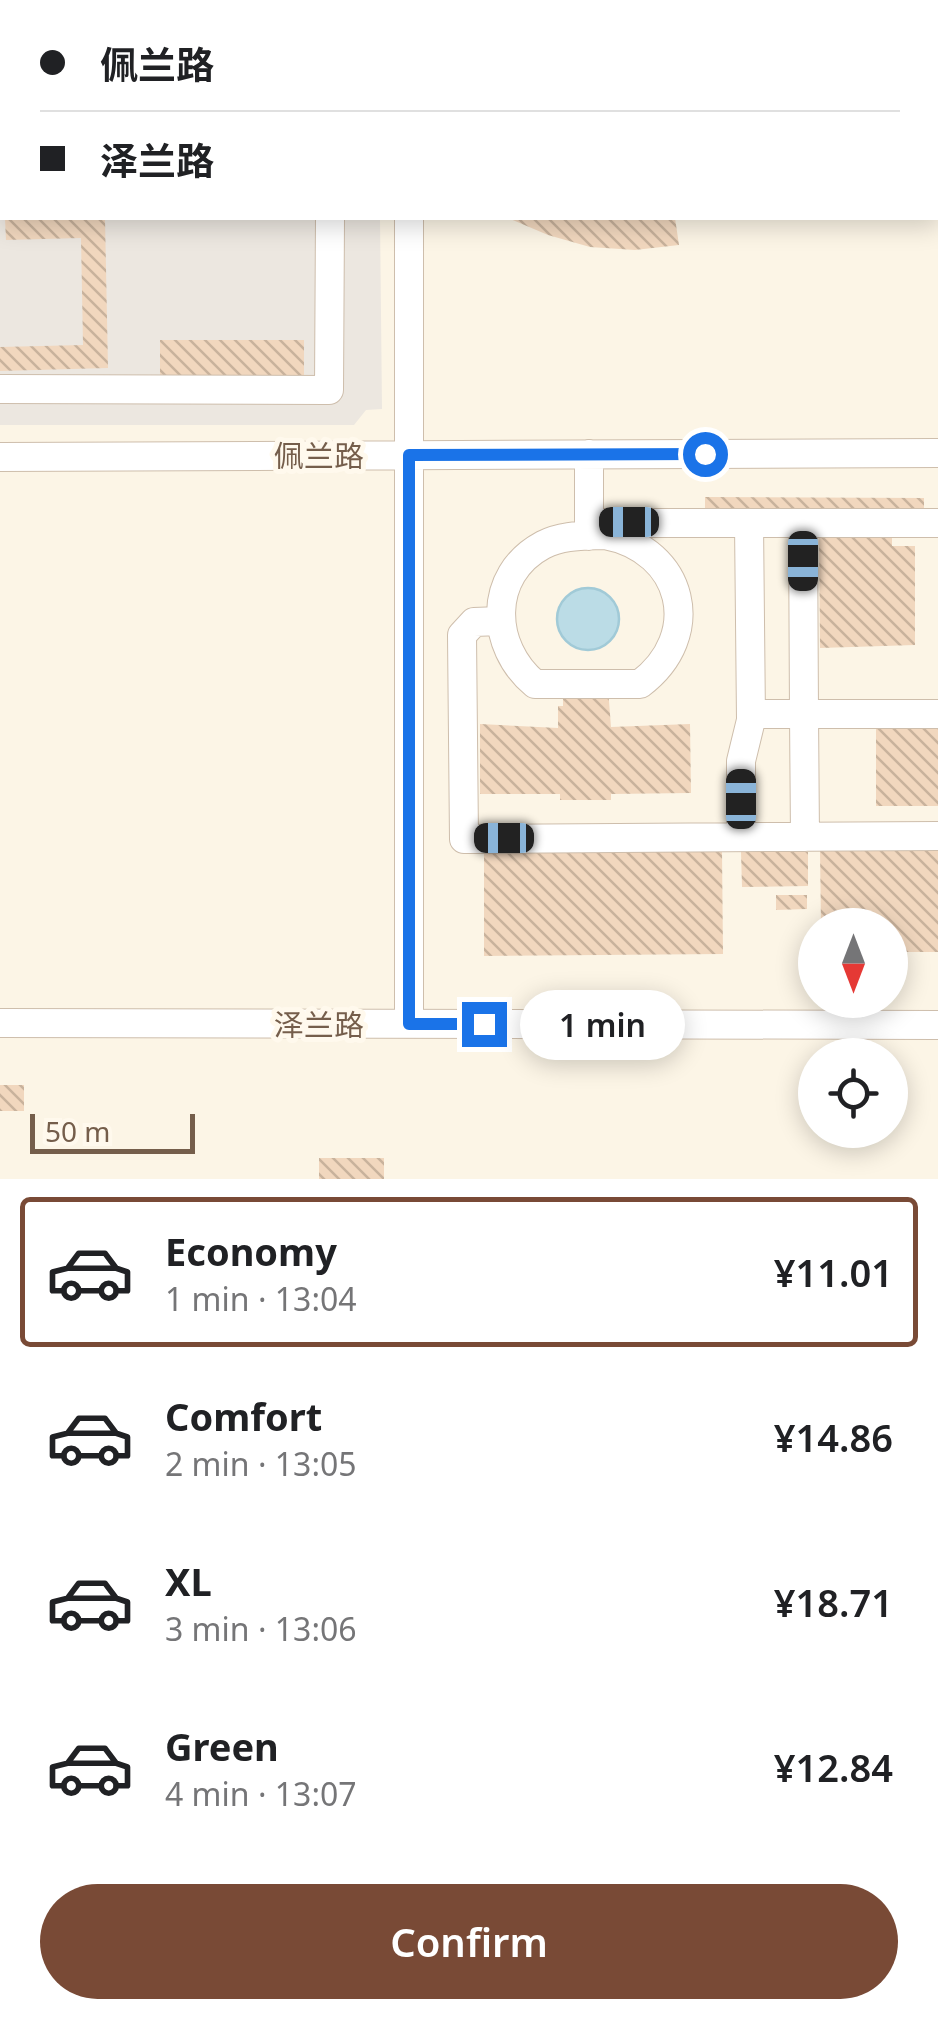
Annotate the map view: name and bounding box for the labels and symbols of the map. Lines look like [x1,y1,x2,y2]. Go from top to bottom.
route start [683,432,728,477]
street label: 佩兰路 [274,435,364,476]
car [599,507,659,537]
car [788,531,818,591]
car [726,769,756,829]
car [474,823,534,853]
north arrow [798,908,908,1018]
callout: 1 min [519,989,684,1059]
route end [462,1002,507,1047]
street label: 泽兰路 [274,1004,364,1045]
scale bar [30,1109,195,1154]

